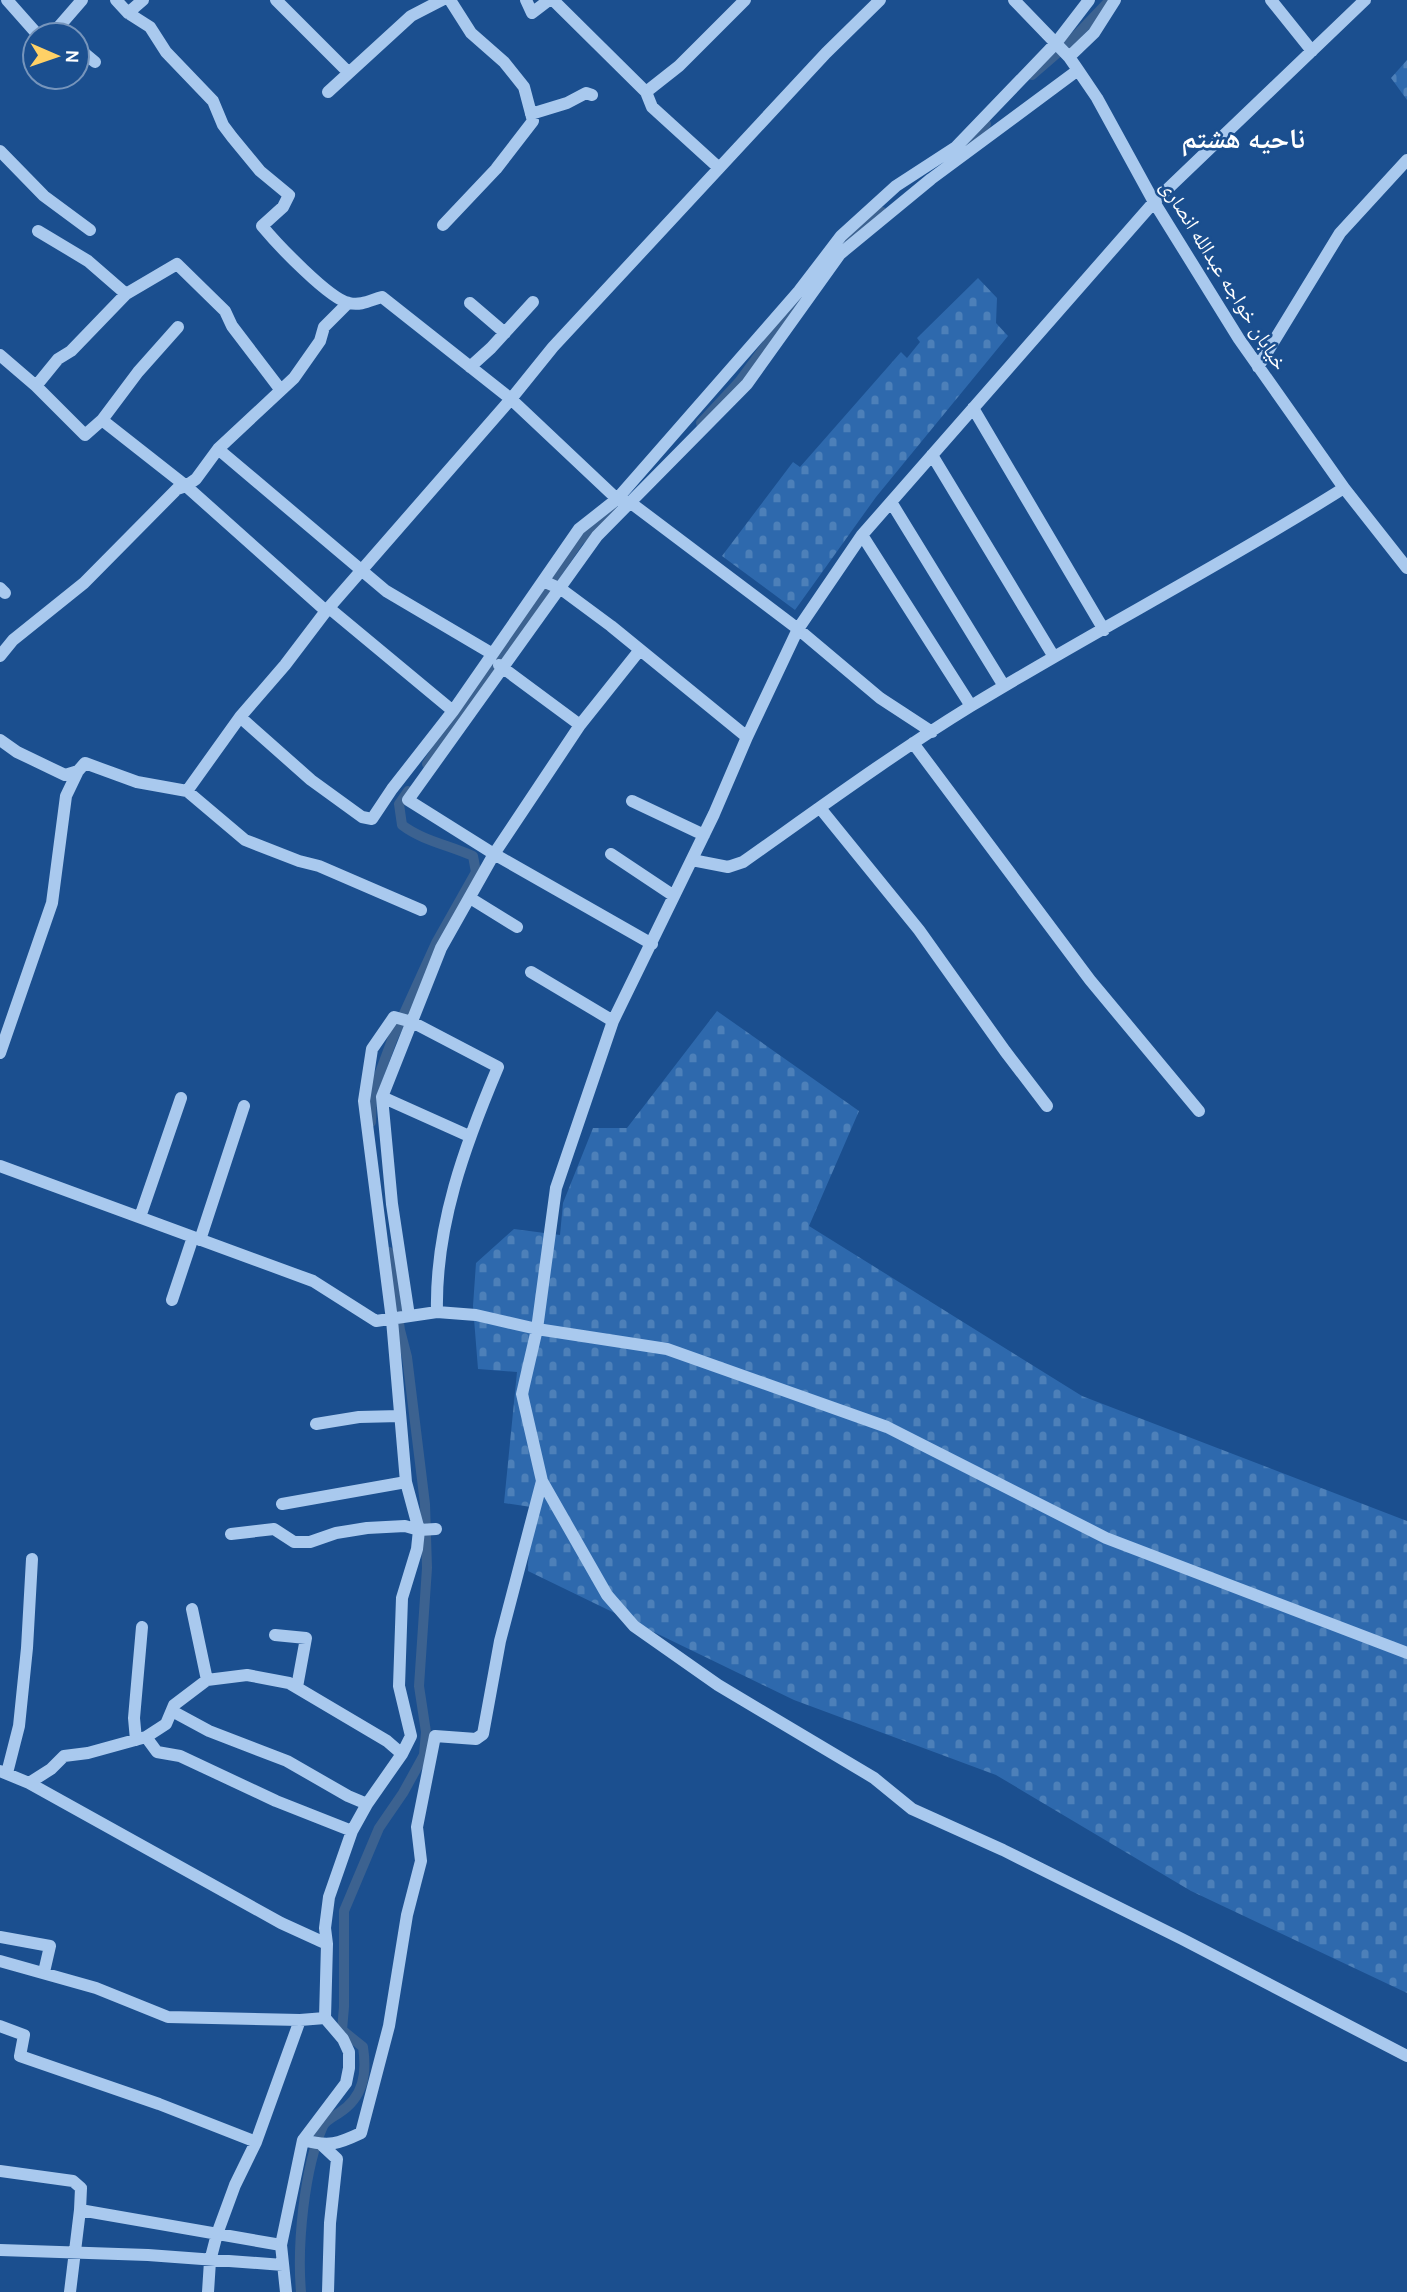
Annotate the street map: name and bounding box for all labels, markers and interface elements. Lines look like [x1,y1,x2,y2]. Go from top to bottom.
north arrow [21,21,91,91]
text: N [61,49,83,64]
district label: ناحیه هشتم [1181,122,1305,157]
street label: خیابان خواجه عبدالله انصاری [1156,175,1292,375]

